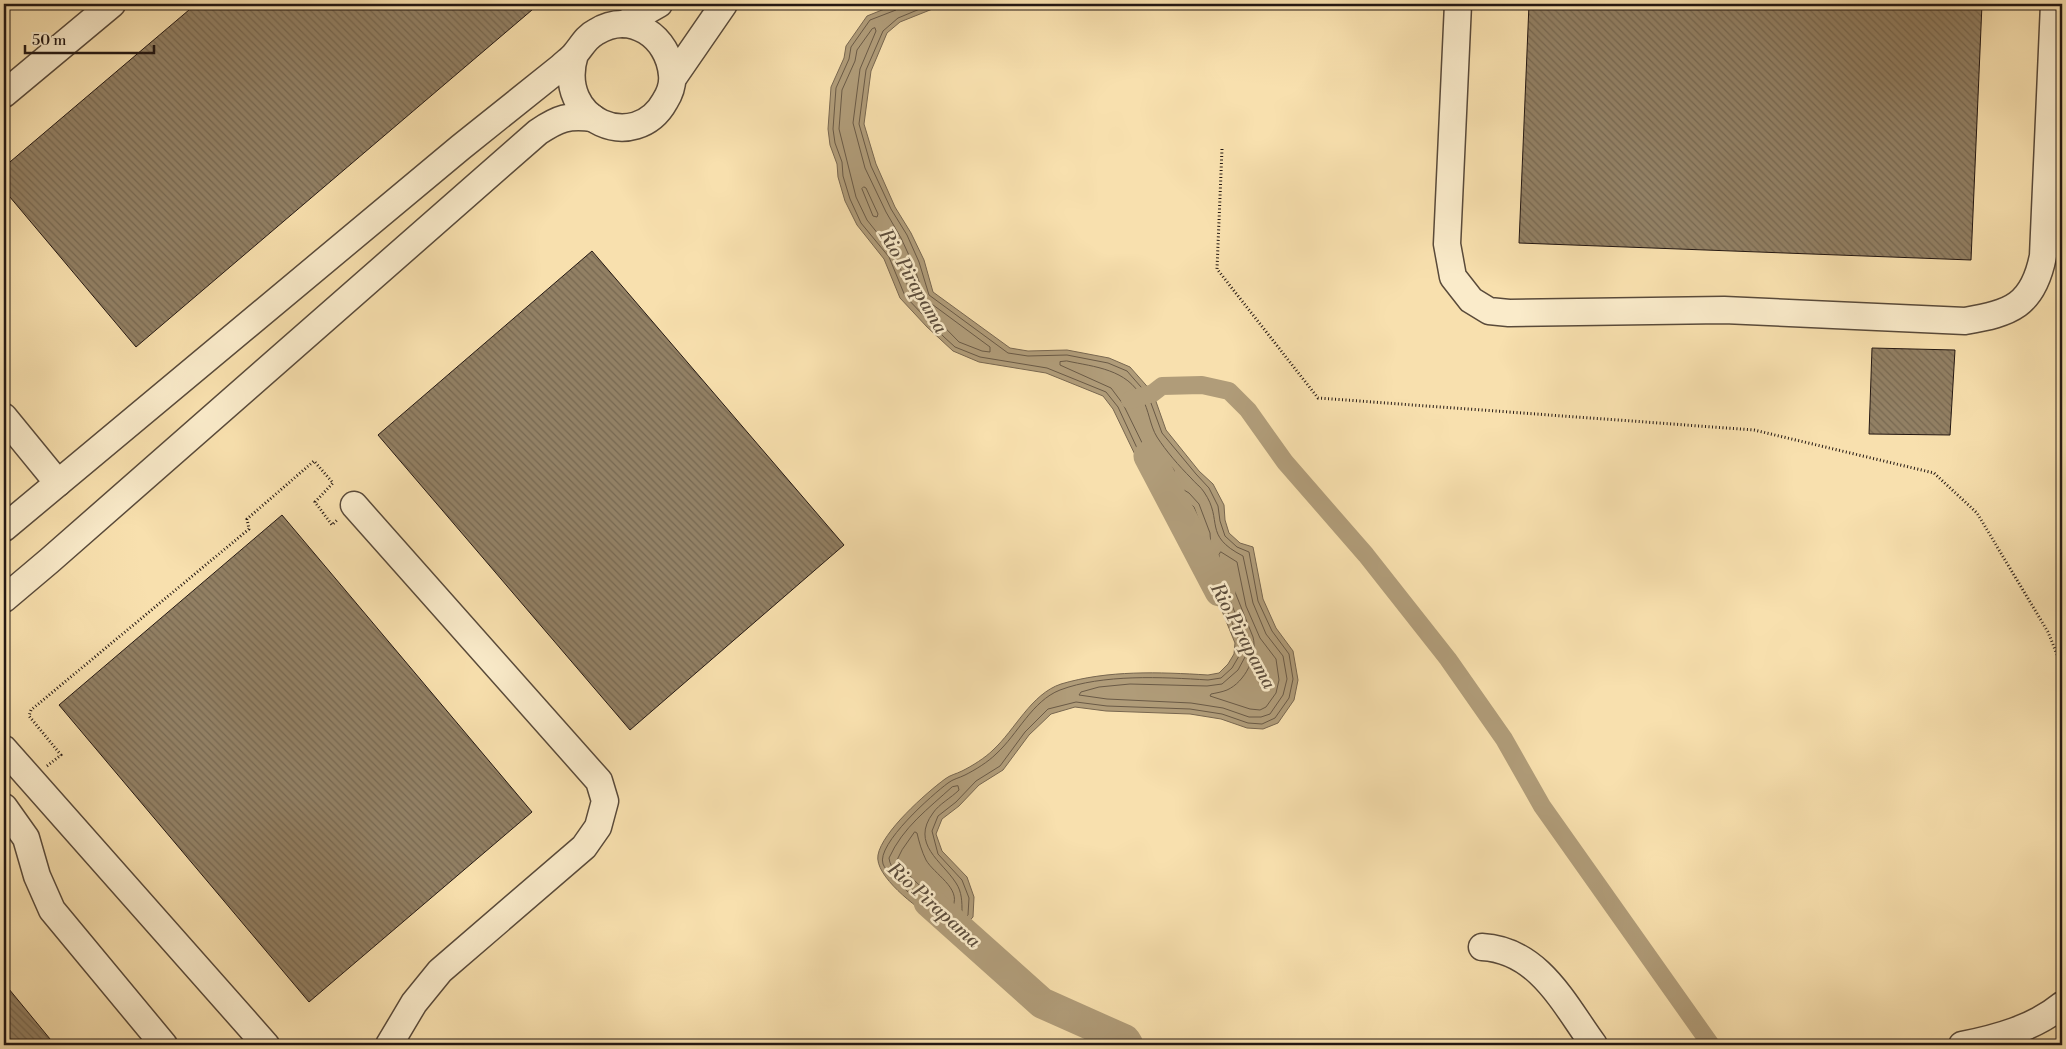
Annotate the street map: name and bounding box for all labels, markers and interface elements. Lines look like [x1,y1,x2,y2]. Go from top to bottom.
scale bar [25,22,154,54]
text: 50 m [32,31,66,50]
water label: Rio Pirapama [873,224,953,338]
water label: Rio Pirapama [1205,578,1281,694]
water label: Rio Pirapama [882,856,986,953]

